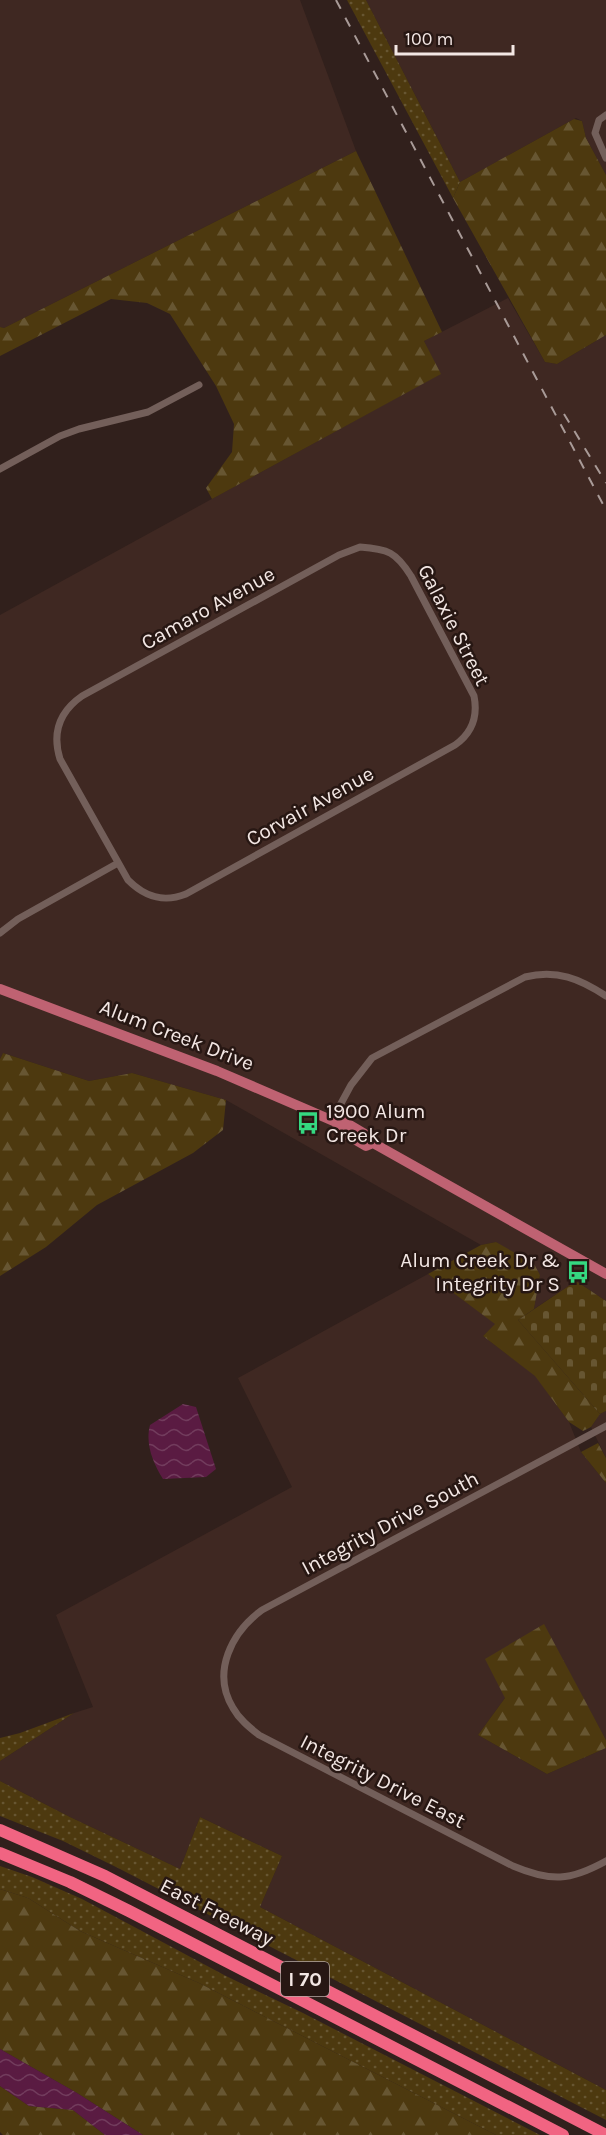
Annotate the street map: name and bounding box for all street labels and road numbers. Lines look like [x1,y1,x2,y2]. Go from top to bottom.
street label: Galaxie Street [413,560,495,690]
street label: Camaro Avenue [137,561,279,655]
street label: Corvair Avenue [242,761,378,851]
street label: Alum Creek Drive [97,995,257,1075]
street label: Integrity Drive South [297,1466,483,1580]
street label: Integrity Drive East [296,1729,470,1833]
street label: East Freeway [156,1873,278,1951]
road number: I 70 [281,1962,329,1996]

